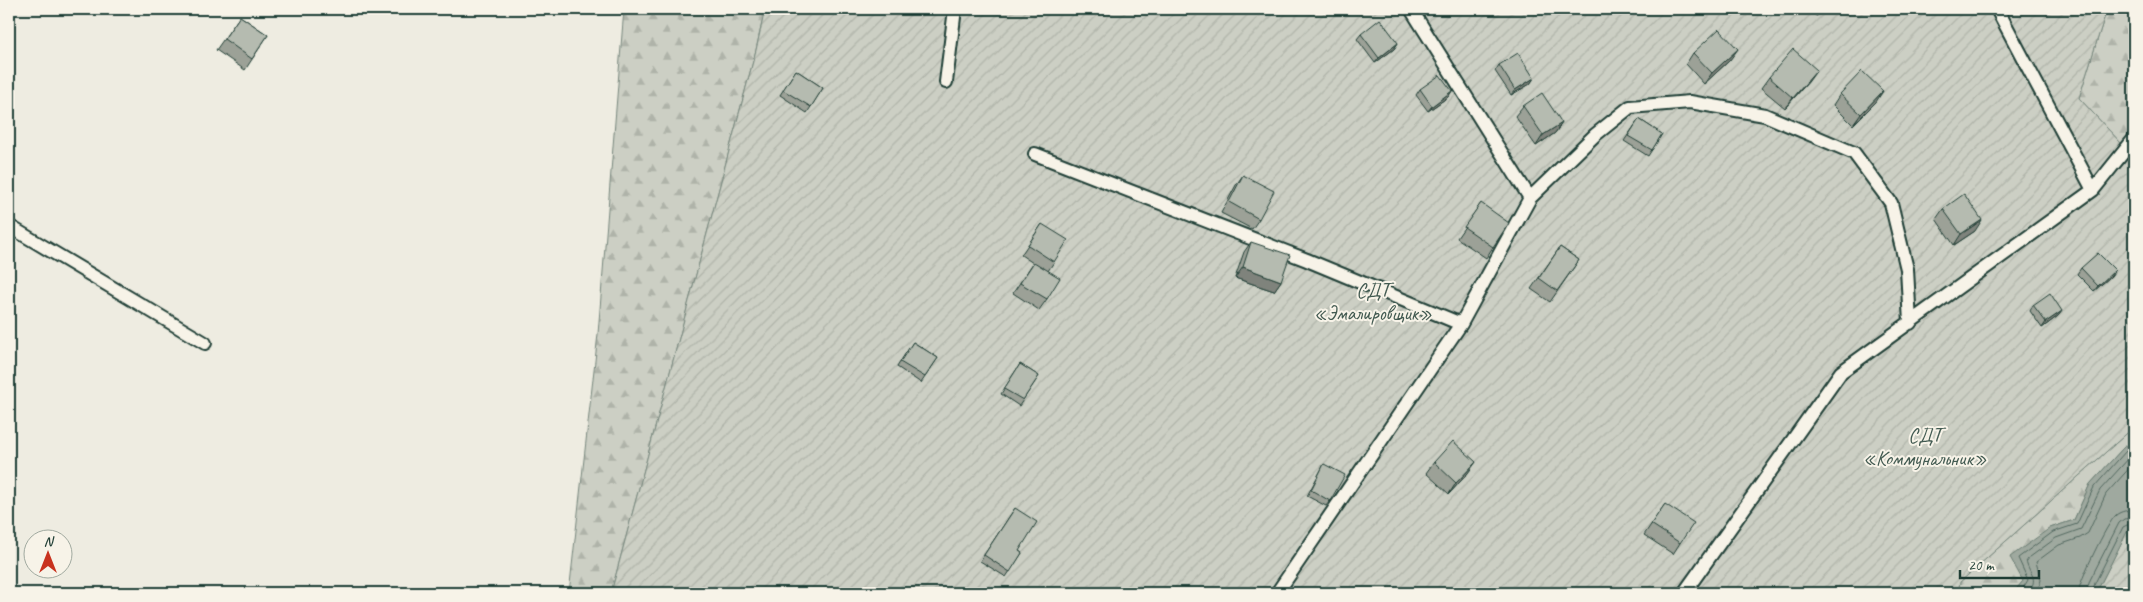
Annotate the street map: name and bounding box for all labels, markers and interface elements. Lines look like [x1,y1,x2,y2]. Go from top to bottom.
park label: СДТ «Эмалировщик» [1314,278,1432,326]
park label: СДТ «Коммунальник» [1863,423,1987,471]
north arrow [22,530,72,580]
text: N [44,533,55,550]
scale bar [1960,547,2039,579]
text: 20 m [1968,556,1995,575]

